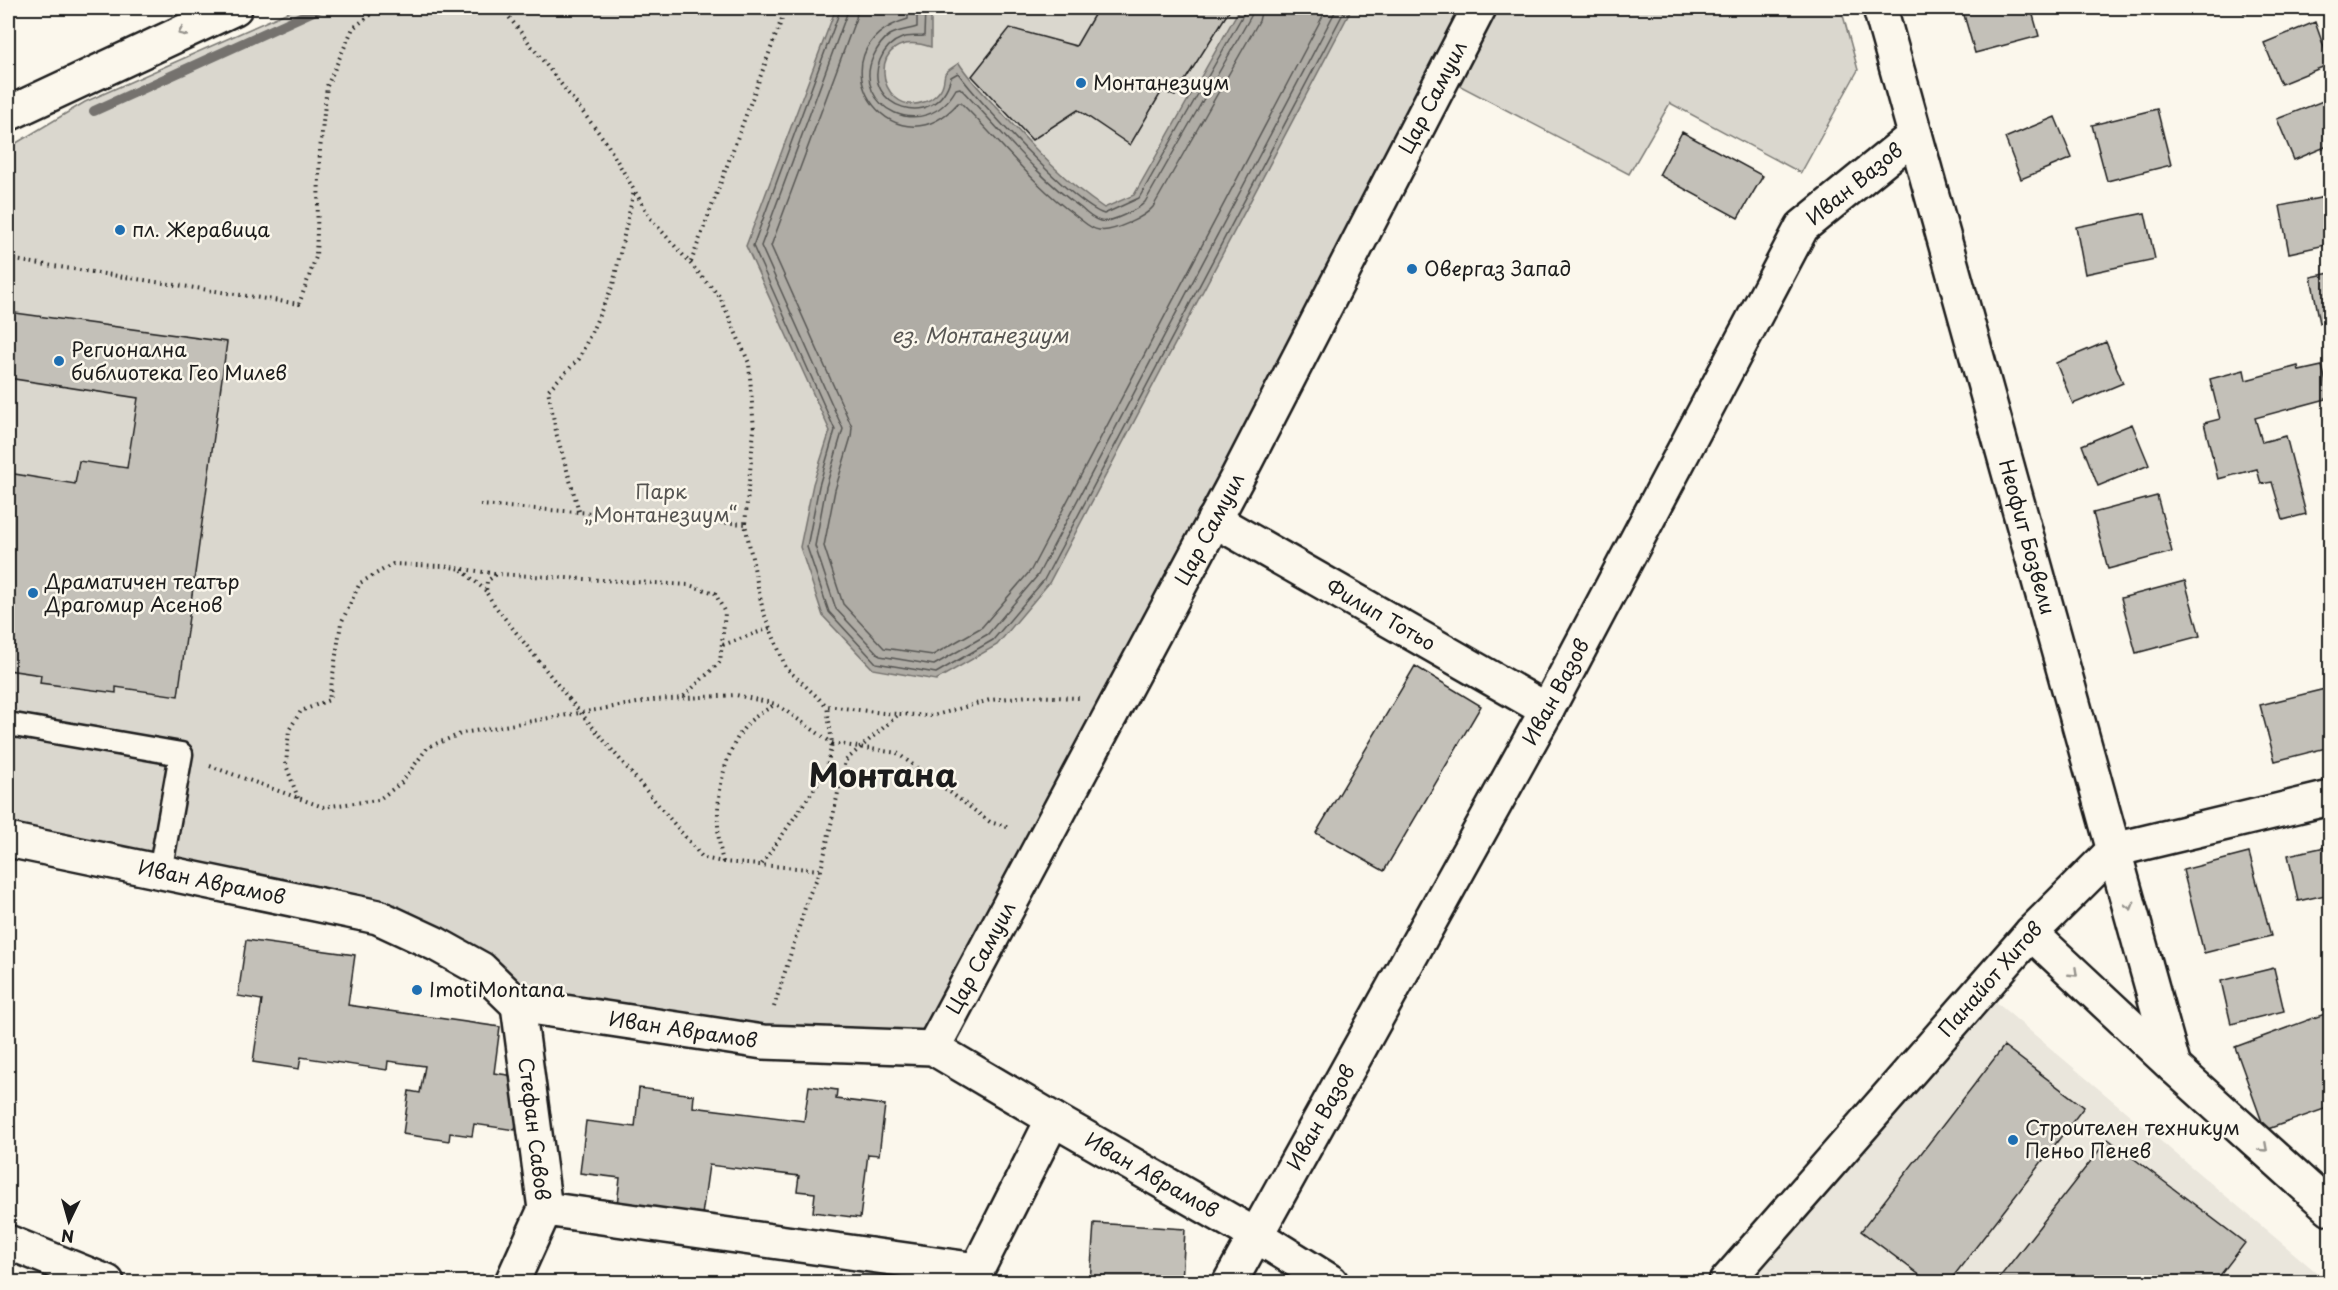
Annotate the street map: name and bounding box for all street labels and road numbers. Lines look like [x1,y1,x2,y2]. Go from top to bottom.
street label: Цар Самуил [1390,35,1474,159]
street label: Иван Вазов [1799,135,1909,232]
street label: Неофит Бозвели [1992,456,2064,618]
street label: Цар Самуил [1167,467,1251,590]
street label: Филип Тотьо [1321,571,1442,657]
street label: Иван Вазов [1514,633,1596,750]
street label: Иван Аврамов [135,851,288,911]
street label: Цар Самуил [938,896,1022,1019]
street label: Панайот Хитов [1931,914,2049,1043]
street label: Иван Аврамов [607,1003,760,1055]
street label: Стефан Савов [511,1056,559,1202]
street label: Иван Вазов [1279,1059,1362,1175]
street label: Иван Аврамов [1080,1124,1225,1225]

